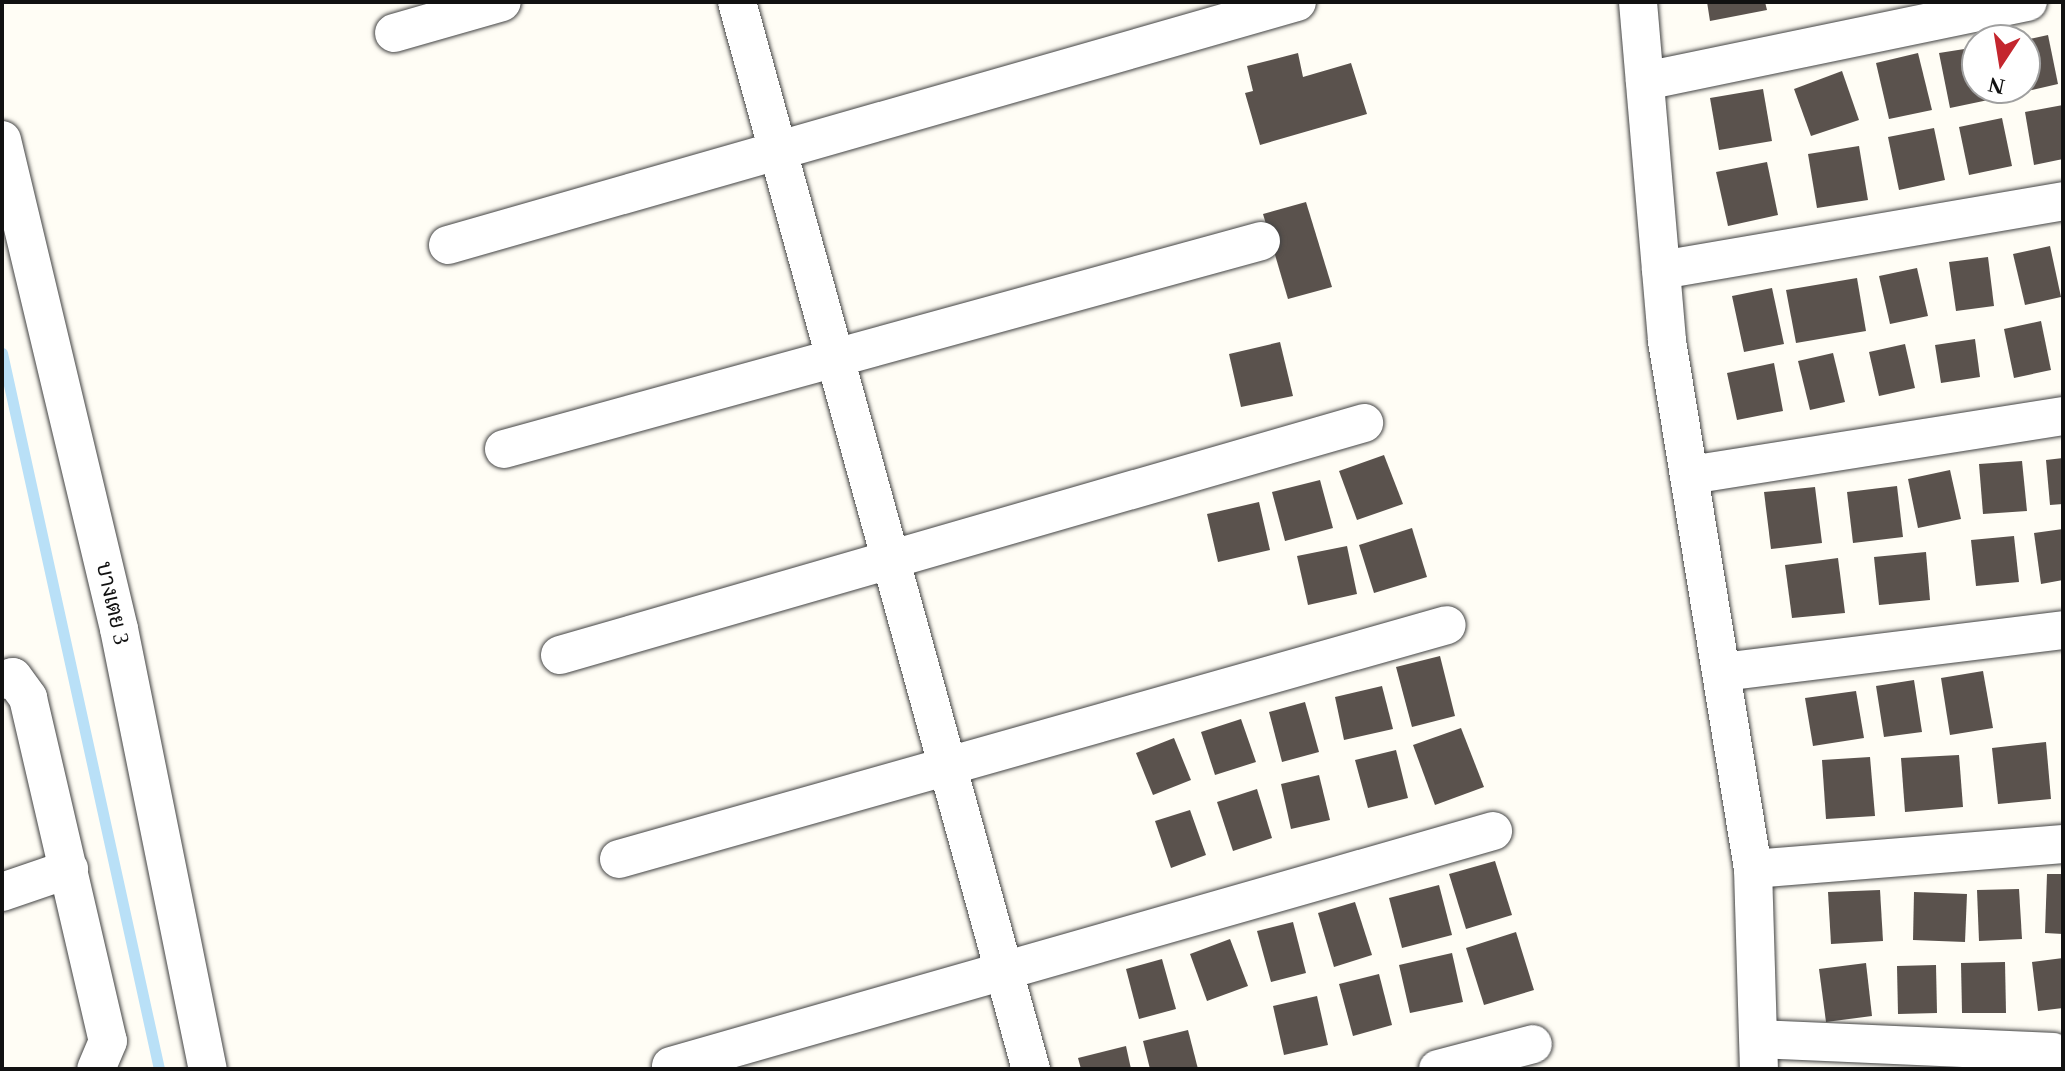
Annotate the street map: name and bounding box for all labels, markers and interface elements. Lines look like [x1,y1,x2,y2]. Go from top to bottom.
north arrow [1961,24,2041,104]
text: N [1986,72,2007,100]
street label: บางเตย 3 [91,559,135,647]

